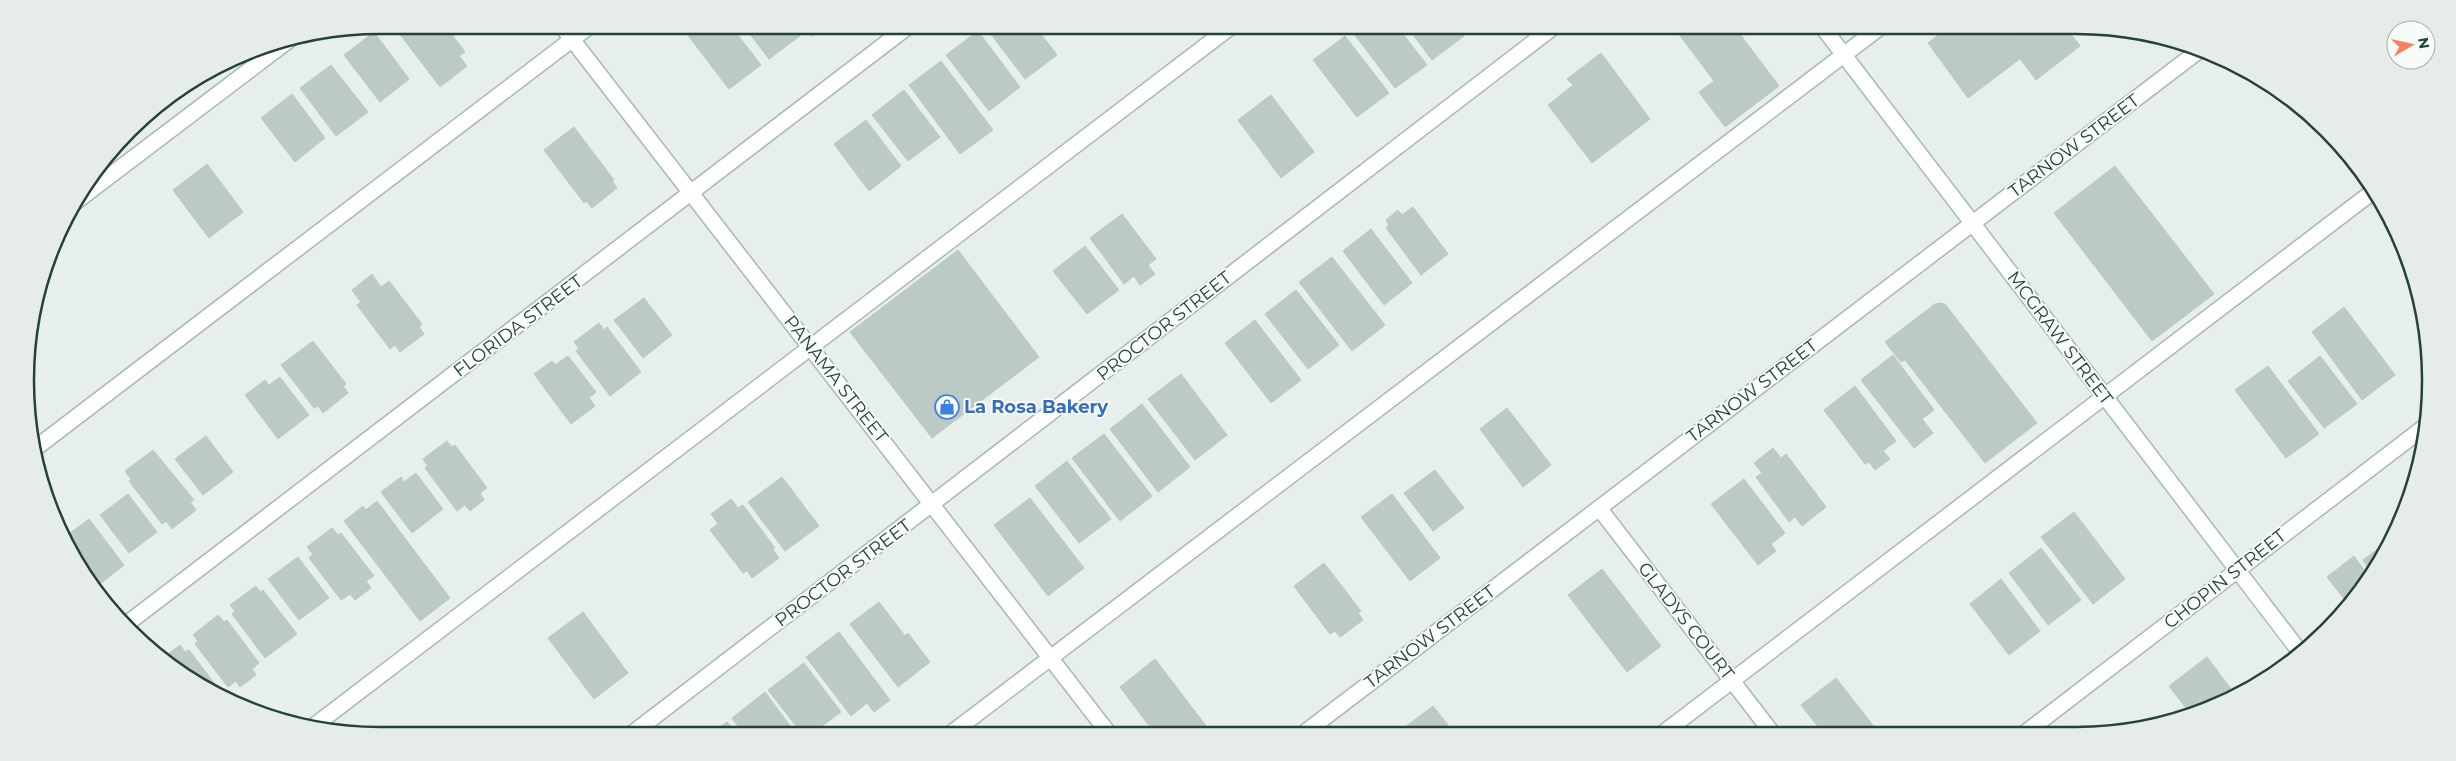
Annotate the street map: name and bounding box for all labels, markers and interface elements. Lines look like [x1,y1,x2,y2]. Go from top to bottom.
north arrow [2386,20,2436,70]
text: N [2414,36,2434,50]
street label: TARNOW STREET [2004,89,2144,202]
street label: PROCTOR STREET [1092,266,1236,385]
street label: MCGRAW STREET [2003,267,2118,410]
street label: FLORIDA STREET [449,270,588,382]
street label: PANAMA STREET [779,311,893,448]
street label: TARNOW STREET [1682,334,1822,447]
shop icon: La Rosa Bakery [934,394,960,420]
place label: La Rosa Bakery [964,396,1108,418]
street label: PROCTOR STREET [770,514,916,631]
street label: CHOPIN STREET [2160,524,2291,633]
street label: GLADYS COURT [1633,558,1739,685]
street label: TARNOW STREET [1360,580,1500,693]

